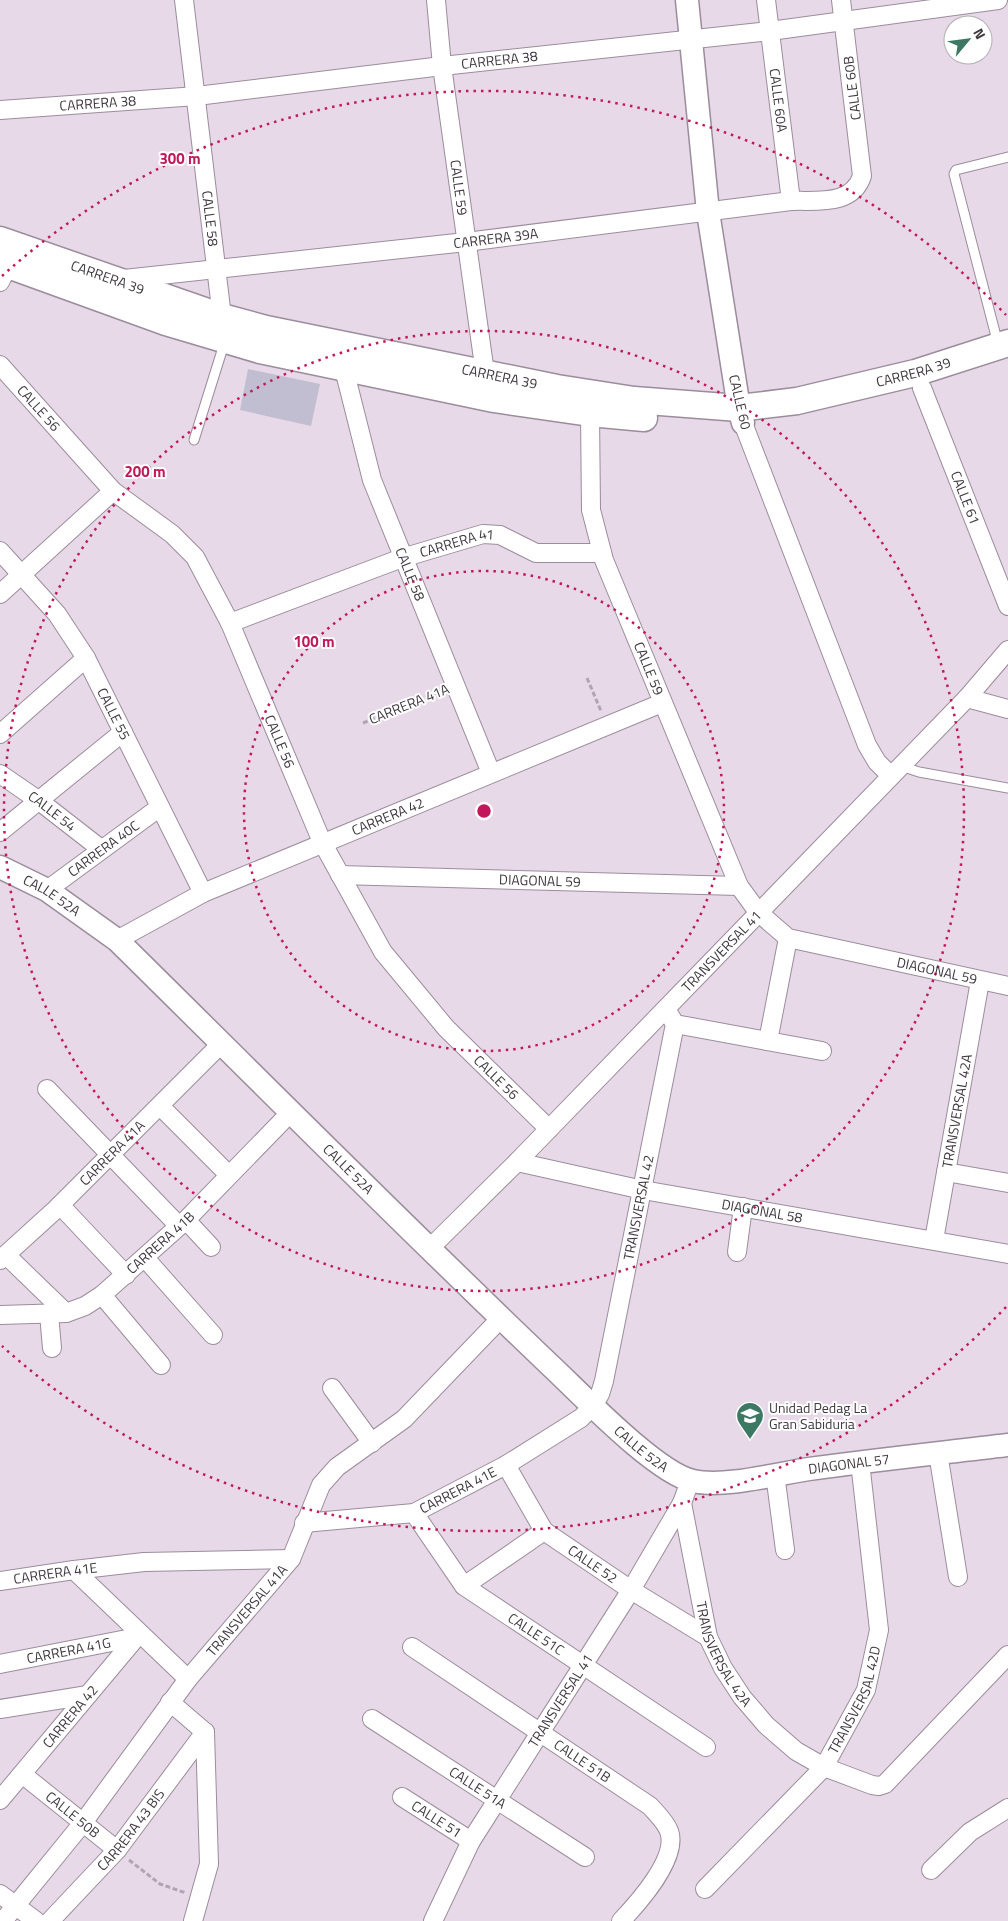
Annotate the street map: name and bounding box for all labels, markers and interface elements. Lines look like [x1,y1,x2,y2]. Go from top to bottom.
north arrow [943,15,993,65]
text: N [968,24,991,43]
street label: CARRERA 38 [460,45,539,74]
street label: CALLE 60B [837,55,866,121]
street label: CALLE 60A [765,67,793,134]
street label: CARRERA 38 [59,89,137,116]
text: 300 m [159,147,201,170]
street label: CALLE 59 [445,158,474,217]
street label: CALLE 58 [197,189,224,248]
street label: CARRERA 39A [452,222,540,253]
street label: CARRERA 39 [68,254,148,299]
street label: CARRERA 39 [874,351,953,392]
street label: CARRERA 39 [460,358,540,394]
street label: CALLE 60 [724,372,757,432]
street label: CALLE 56 [13,380,66,436]
text: 200 m [124,460,166,483]
street label: CALLE 61 [946,468,986,527]
street label: CARRERA 41 [417,523,495,562]
street label: CALLE 58 [390,544,431,604]
text: 100 m [293,630,335,653]
street label: CALLE 59 [629,638,670,698]
street label: CARRERA 41A [366,678,453,729]
street label: CALLE 55 [92,684,136,743]
street label: CALLE 56 [260,711,301,771]
street label: CALLE 54 [24,785,81,836]
street label: CARRERA 42 [348,792,427,840]
centre of rings [475,802,493,820]
street label: CARRERA 40C [63,815,144,882]
street label: DIAGONAL 59 [499,868,581,892]
street label: CALLE 52A [20,869,86,921]
street label: TRANSVERSAL 41 [676,905,766,997]
street label: DIAGONAL 59 [895,951,980,989]
street label: CALLE 56 [469,1050,524,1104]
street label: TRANSVERSAL 42A [936,1052,977,1170]
street label: CARRERA 41A [74,1115,150,1190]
street label: CALLE 52A [319,1139,379,1199]
street label: TRANSVERSAL 42 [617,1153,659,1262]
street label: DIAGONAL 58 [720,1193,804,1228]
street label: CARRERA 41B [121,1206,199,1279]
place label: Unidad Pedag La Gran Sabiduria [769,1397,867,1434]
school or university icon: Unidad Pedag La Gran Sabiduria [735,1401,765,1440]
street label: CALLE 52A [610,1420,673,1477]
street label: DIAGONAL 57 [807,1448,891,1479]
street label: CARRERA 41E [415,1461,500,1518]
street label: CALLE 52 [564,1539,622,1588]
street label: CARRERA 41E [12,1556,99,1589]
street label: TRANSVERSAL 41A [201,1559,292,1661]
street label: TRANSVERSAL 42A [691,1599,757,1712]
street label: CALLE 51C [504,1607,569,1660]
street label: CARRERA 41G [25,1631,112,1669]
street label: TRANSVERSAL 42D [822,1644,885,1757]
street label: TRANSVERSAL 41 [522,1650,598,1751]
street label: CARRERA 42 [37,1680,102,1752]
street label: CALLE 51B [550,1734,615,1787]
street label: CALLE 51A [445,1761,511,1814]
street label: CARRERA 43 BIS [92,1784,169,1875]
street label: CALLE 50B [41,1786,105,1843]
street label: CALLE 51 [408,1795,466,1843]

